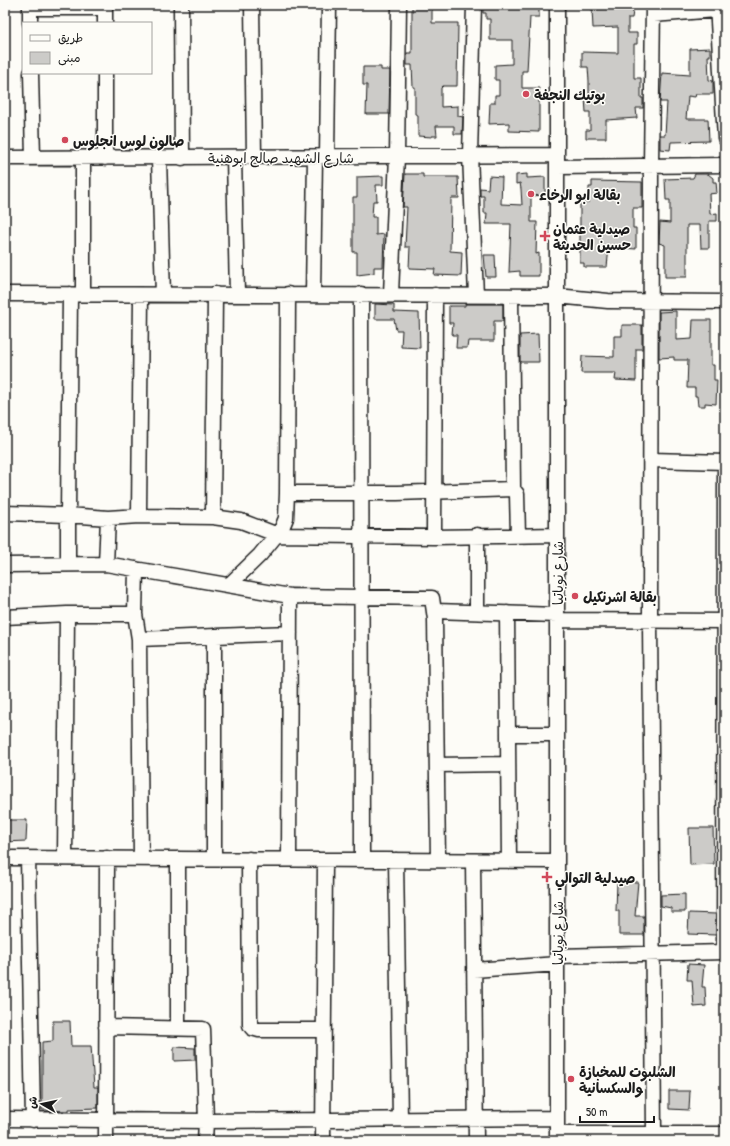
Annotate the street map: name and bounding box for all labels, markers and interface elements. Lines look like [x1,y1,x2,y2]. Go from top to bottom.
legend [22,22,152,74]
text: طريق [58,29,83,46]
text: مبنى [58,49,81,66]
place label: بوتيك النجفة [534,85,605,105]
marker: بوتيك النجفة [521,89,531,99]
place label: صالون لوس انجلوس [73,131,185,151]
marker: صالون لوس انجلوس [60,135,70,145]
street label: شارع الشهيد صالح ابوهنية [208,148,354,168]
place label: بقالة ابو الرخاء [539,185,620,205]
marker: بقالة ابو الرخاء [526,189,536,199]
place label: صيدلية عثمان حسين الحديثة [553,219,631,254]
marker: صيدلية عثمان حسين الحديثة [540,231,550,241]
street label: شارع نوباتيا [548,541,568,605]
place label: بقالة اشرنكيل [583,587,657,606]
marker: بقالة اشرنكيل [570,591,580,601]
place label: صيدلية التوالي [555,868,635,891]
marker: صيدلية التوالي [542,872,552,882]
street label: شارع نوباتيا [548,901,568,965]
place label: الشلبوت للمخبازة والسكسانية [579,1062,676,1098]
marker: الشلبوت للمخبازة والسكسانية [566,1074,576,1084]
north arrow [22,1084,62,1124]
text: ش [24,1095,40,1110]
scale bar [580,1098,654,1124]
text: 50 m [586,1103,607,1120]

